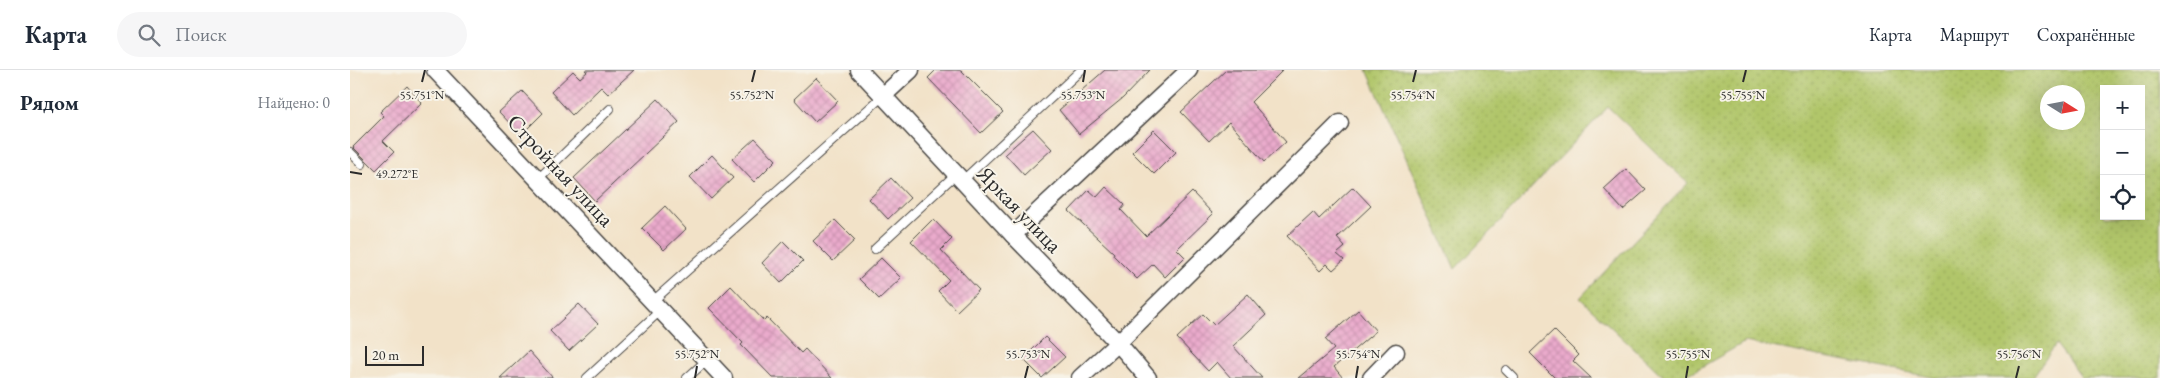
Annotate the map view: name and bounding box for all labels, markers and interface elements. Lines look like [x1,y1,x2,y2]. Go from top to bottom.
search box [117,12,467,57]
text: Карта [25,19,87,50]
icon: search [135,21,163,49]
text: Поиск [175,22,227,47]
text: Карта [1869,23,1912,46]
text: Маршрут [1940,23,2009,46]
text: Сохранённые [2037,23,2135,46]
north arrow [2040,85,2085,130]
map controls [2100,85,2145,220]
button: + [2100,85,2145,130]
text: 55.751°N [400,87,445,103]
text: 55.752°N [730,87,775,103]
text: 55.753°N [1061,87,1106,103]
text: 55.754°N [1391,87,1436,103]
text: 55.755°N [1721,87,1766,103]
text: Рядом [20,89,79,116]
text: Найдено: 0 [258,92,330,113]
street label: Стройная улица [501,108,621,233]
button: − [2100,130,2145,175]
street label: Яркая улица [970,159,1069,259]
text: 49.272°E [376,166,418,182]
button: locate [2100,175,2145,220]
scale bar [365,343,424,366]
text: 20 m [372,346,399,364]
text: 55.752°N [675,346,720,362]
text: 55.753°N [1006,346,1051,362]
text: 55.754°N [1336,346,1381,362]
text: 55.755°N [1666,346,1711,362]
text: 55.756°N [1997,346,2042,362]

